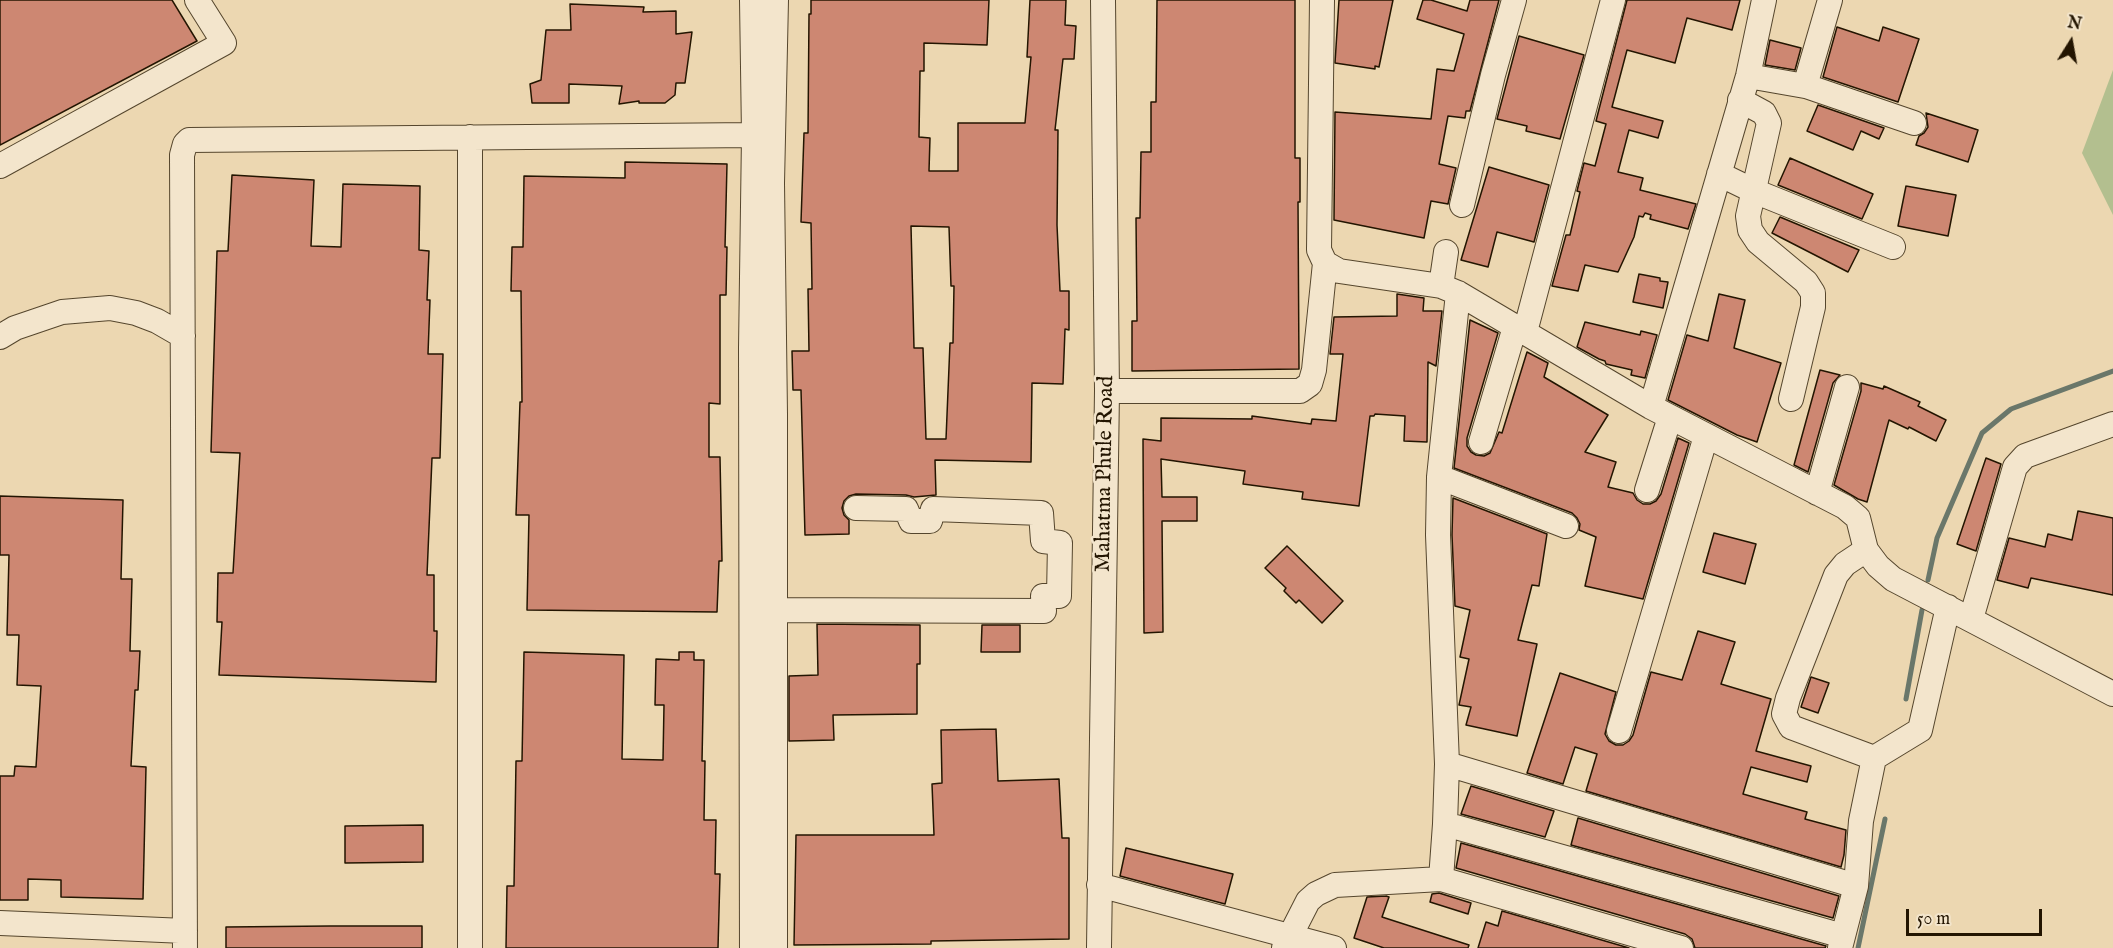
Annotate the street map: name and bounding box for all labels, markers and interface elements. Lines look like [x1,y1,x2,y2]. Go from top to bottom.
north arrow [2041,12,2101,72]
text: N [2066,13,2083,35]
street label: Mahatma Phule Road [1091,376,1121,572]
scale bar [1909,897,2046,935]
text: 50 m [1917,908,1950,931]

